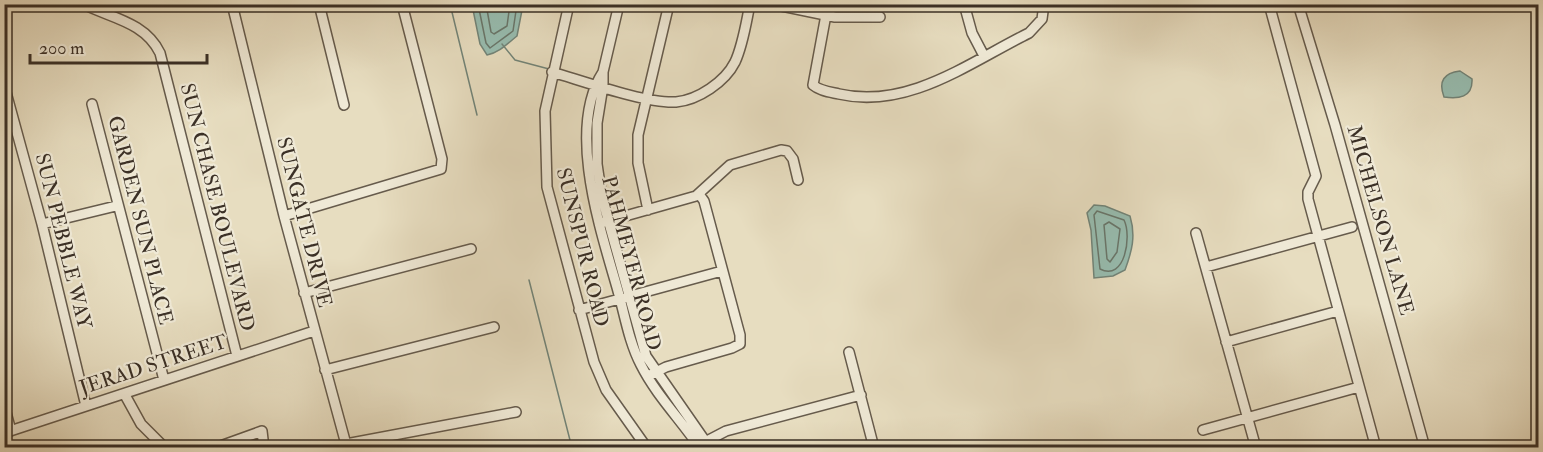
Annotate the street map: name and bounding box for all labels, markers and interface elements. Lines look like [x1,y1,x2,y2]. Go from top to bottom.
scale bar [30,27,207,65]
text: 200 m [39,37,84,60]
street label: SUN CHASE BOULEVARD [175,81,260,334]
street label: GARDEN SUN PLACE [102,113,179,327]
street label: MICHELSON LANE [1341,122,1420,318]
street label: SUNGATE DRIVE [271,134,338,310]
street label: SUN PEBBLE WAY [30,151,98,333]
street label: SUNSPUR ROAD [551,165,614,329]
street label: PAHMEYER ROAD [596,173,667,353]
street label: JERAD STREET [75,329,230,400]

